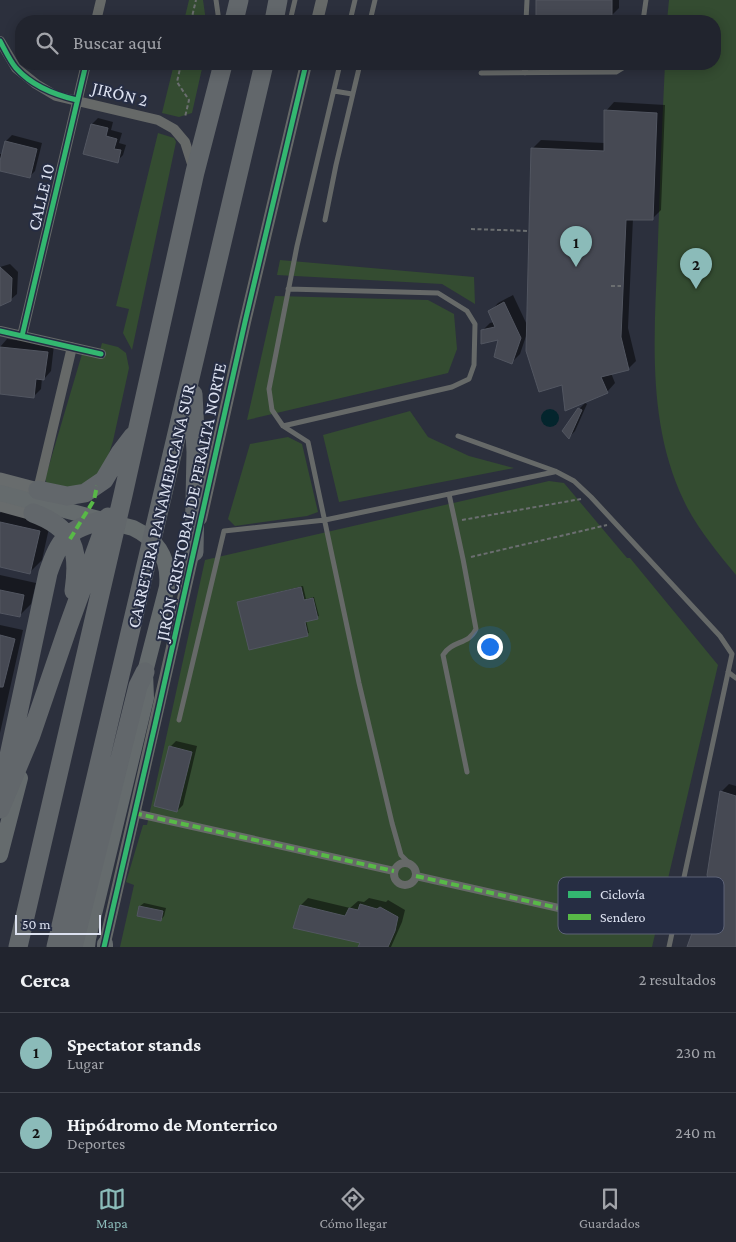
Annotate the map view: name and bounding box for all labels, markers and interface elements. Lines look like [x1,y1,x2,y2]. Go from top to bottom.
search box [15,15,721,70]
icon: search [33,29,61,57]
text: Buscar aquí [73,32,162,53]
street label: JIRÓN 2 [88,77,150,111]
street label: CALLE 10 [24,162,58,232]
pin: 1 [560,226,592,267]
pin: 2 [680,248,712,289]
street label: JIRÓN CRISTOBAL DE PERALTA NORTE [151,361,230,645]
street label: CARRETERA PANAMERICANA SUR [123,381,199,630]
your location [477,634,503,660]
legend [558,877,724,934]
text: Ciclovía [600,886,645,902]
text: Sendero [600,909,645,925]
scale bar [15,912,101,935]
text: 50 m [22,916,50,932]
text: Cerca [20,968,70,992]
text: 2 resultados [639,971,716,988]
text: Spectator stands [67,1034,201,1055]
text: 1 [33,1044,39,1061]
text: 230 m [676,1044,716,1061]
text: Lugar [67,1055,104,1072]
text: Hipódromo de Monterrico [67,1114,278,1135]
text: 2 [32,1124,40,1141]
text: 240 m [675,1124,716,1141]
text: Deportes [67,1135,125,1152]
tab: Mapa [96,1185,128,1231]
tab: Cómo llegar [320,1185,387,1231]
tab: Guardados [579,1185,640,1231]

